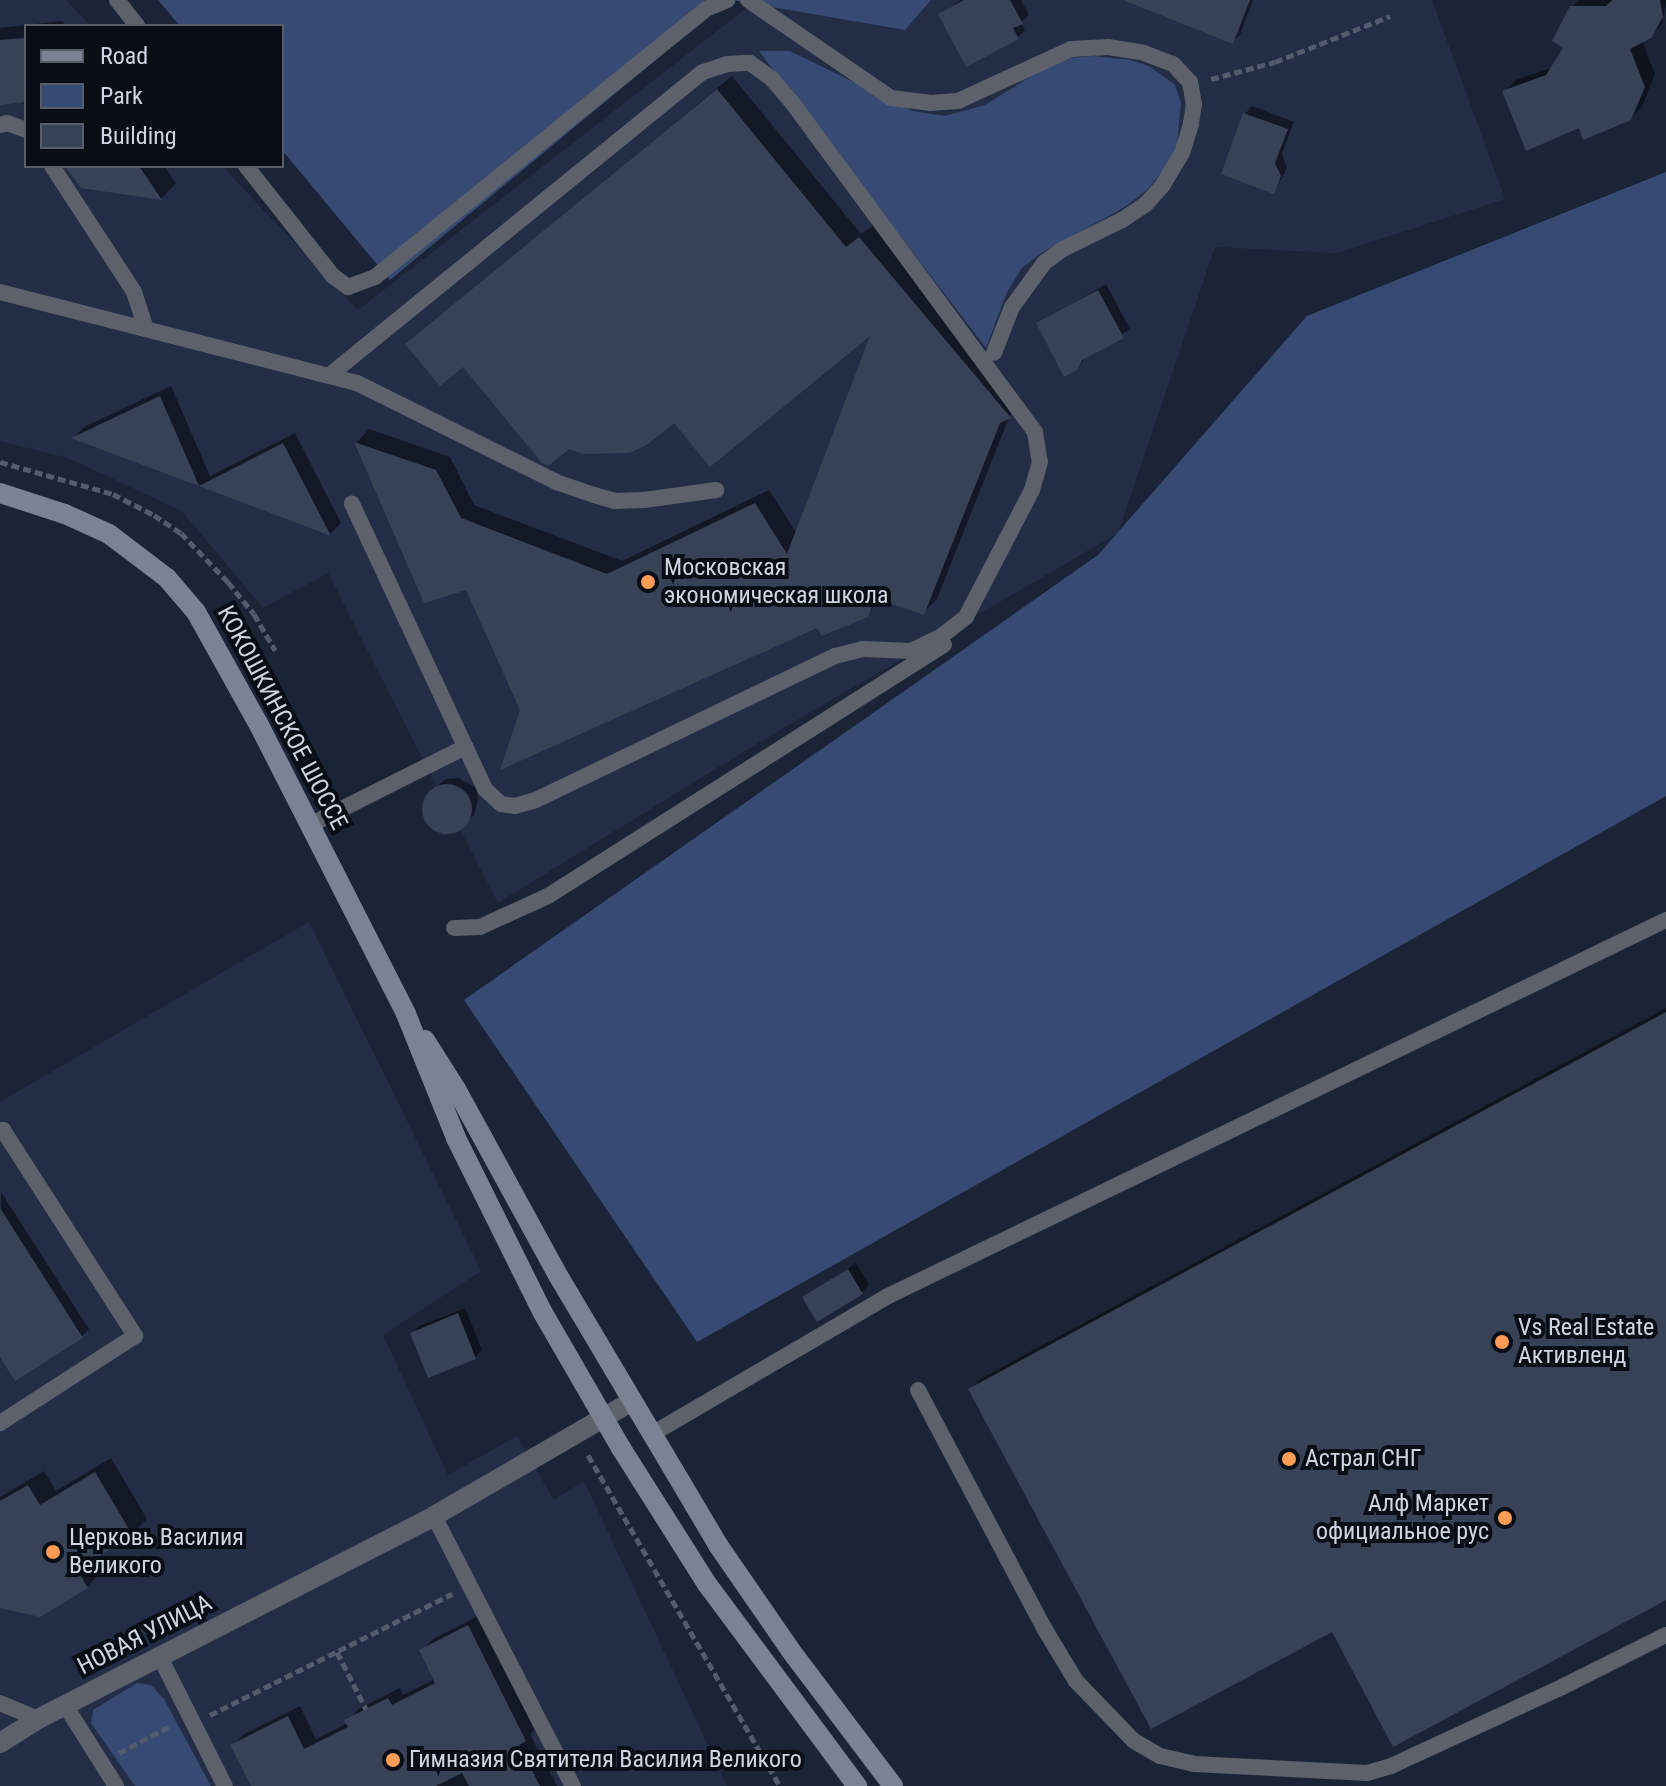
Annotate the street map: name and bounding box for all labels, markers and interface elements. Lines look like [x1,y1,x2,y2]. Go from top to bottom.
legend [24,24,284,168]
text: Road [100,42,148,70]
text: Park [100,82,143,110]
text: Building [100,122,177,150]
place label: Московская экономическая школа [664,554,888,610]
marker: Московская экономическая школа [639,573,657,591]
street label: КОКОШКИНСКОЕ ШОССЕ [211,601,353,835]
place label: Vs Real Estate Активленд [1518,1314,1654,1370]
marker: Vs Real Estate Активленд [1493,1333,1511,1351]
place label: Астрал СНГ [1305,1445,1421,1473]
marker: Астрал СНГ [1280,1450,1298,1468]
place label: Алф Маркет официальное рус [1316,1490,1489,1546]
marker: Алф Маркет официальное рус [1496,1509,1514,1527]
place label: Церковь Василия Великого [69,1524,244,1580]
marker: Церковь Василия Великого [44,1543,62,1561]
street label: НОВАЯ УЛИЦА [73,1589,217,1681]
place label: Гимназия Святителя Василия Великого [409,1746,802,1774]
marker: Гимназия Святителя Василия Великого [384,1751,402,1769]

